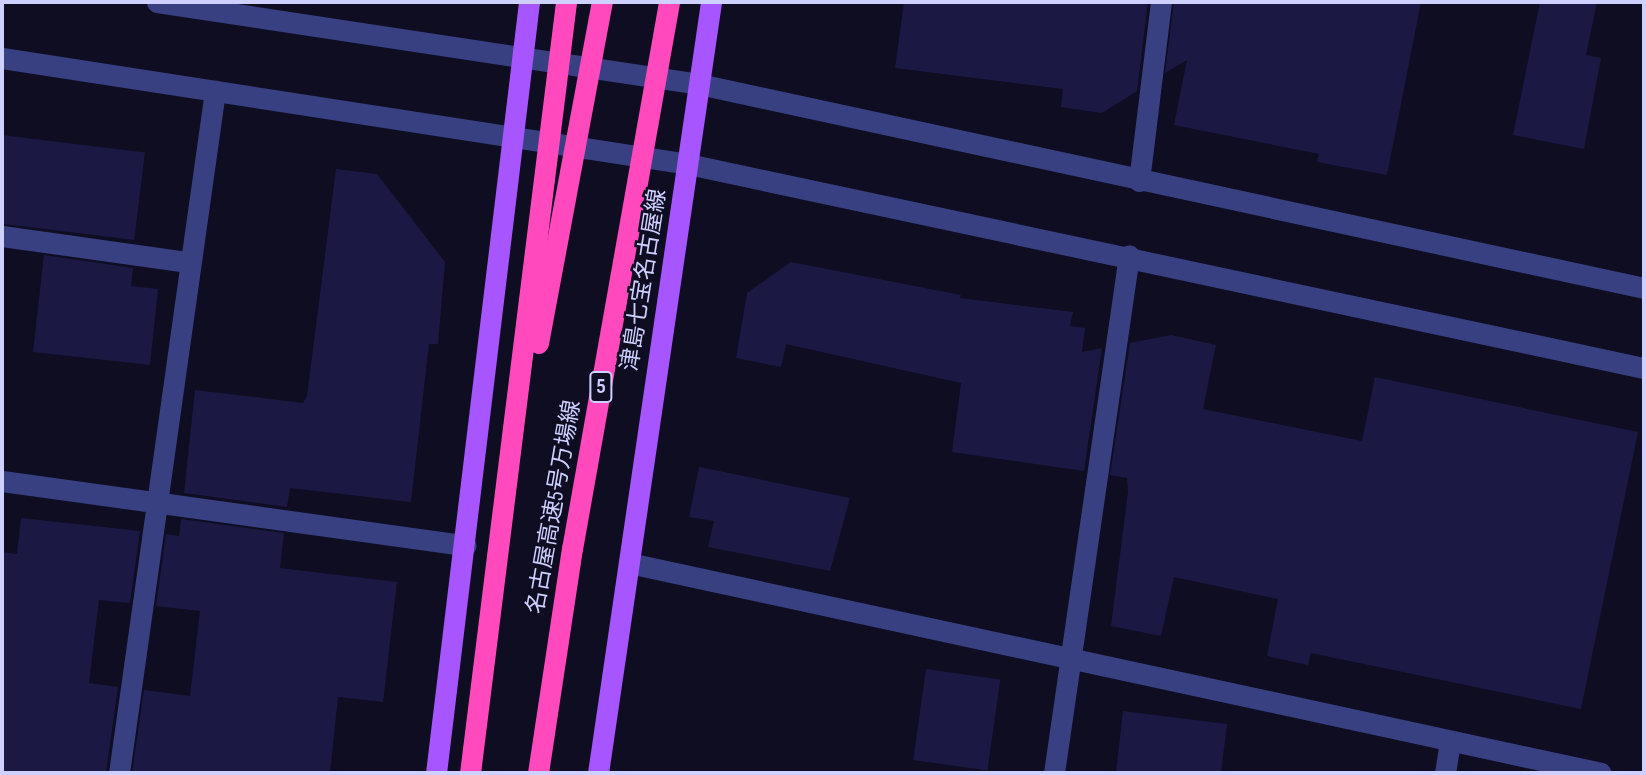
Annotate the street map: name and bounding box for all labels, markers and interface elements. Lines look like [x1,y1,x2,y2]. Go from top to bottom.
street label: 津島七宝名古屋線 [616,187,672,373]
road number: 5 [589,370,613,404]
street label: 名古屋高速5号万場線 [522,398,586,616]

